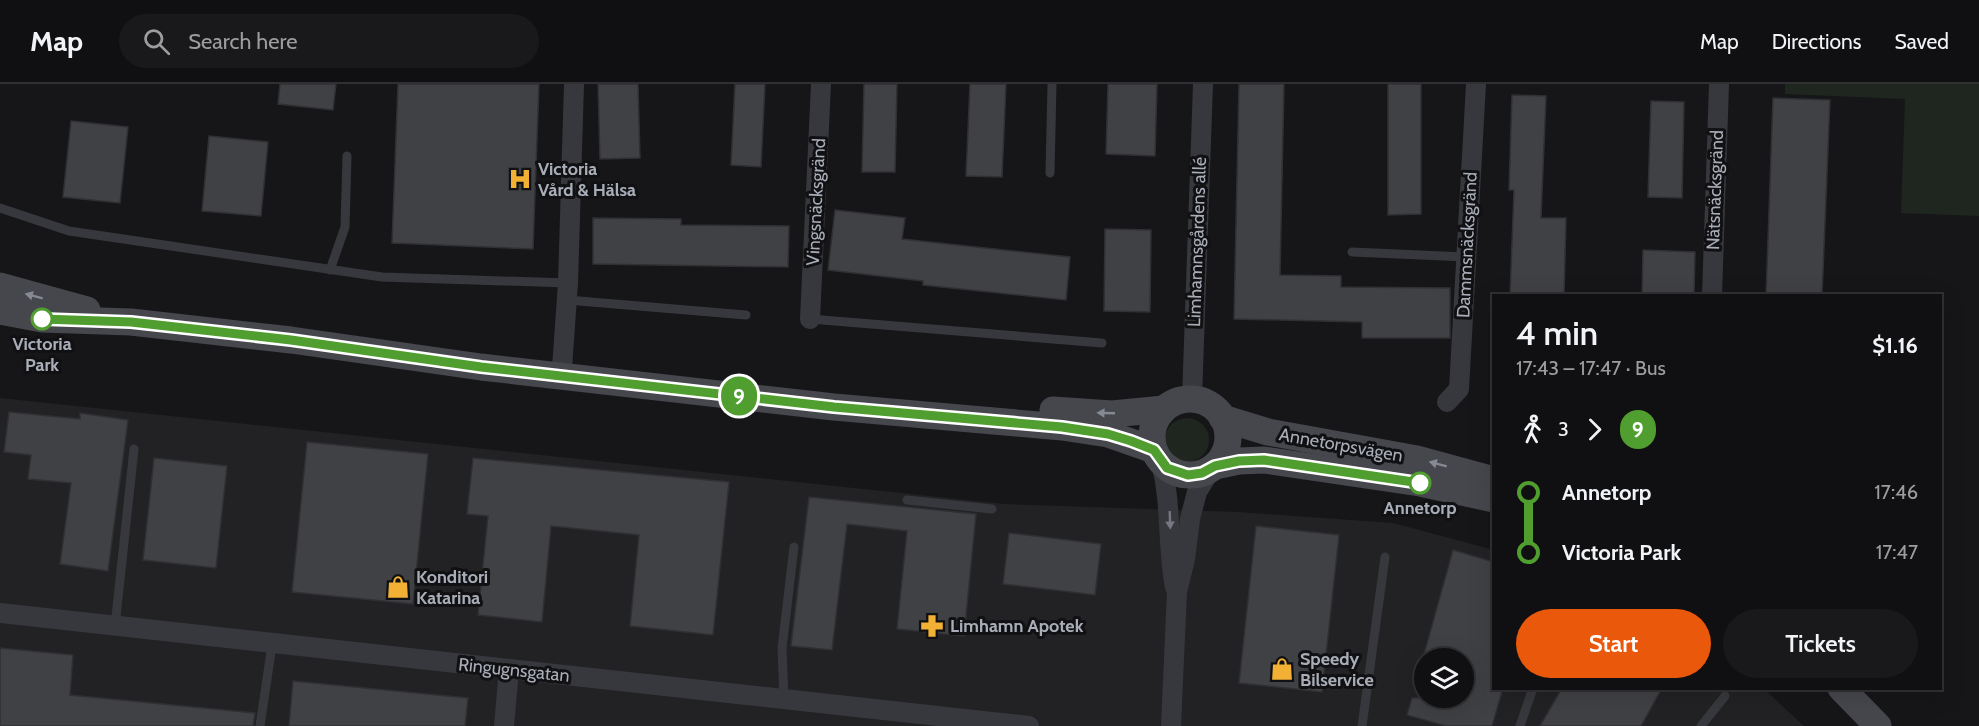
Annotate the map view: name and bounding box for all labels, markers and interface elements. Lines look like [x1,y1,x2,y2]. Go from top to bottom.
search box [119,14,539,68]
text: Map [30,24,83,58]
icon: search [140,25,173,58]
text: Search here [188,28,297,55]
text: Map [1700,29,1739,54]
text: Directions [1772,29,1861,54]
text: Saved [1894,29,1949,54]
street label: Nätsnäcksgränd [1702,130,1728,250]
street label: Vingsnäcksgränd [802,138,830,266]
street label: Limhamnsgårdens allé [1183,156,1211,328]
place label: Victoria Vård & Hälsa [538,158,636,201]
hospital icon: Victoria Vård & Hälsa [507,166,533,192]
street label: Dammsnäcksgränd [1452,171,1482,319]
one-way arrow [25,290,43,300]
marker: Victoria Park [31,308,53,330]
text: 4 min [1516,313,1598,353]
text: $1.16 [1872,332,1918,359]
place label: Victoria Park [12,333,72,376]
text: 17:43 – 17:47 · Bus [1516,356,1666,380]
line badge: 9 [720,376,758,416]
text: 9 [733,384,745,409]
one-way arrow [1096,409,1115,418]
icon: walk [1516,413,1549,446]
icon: forward [1578,413,1611,446]
text: 3 [1558,417,1569,441]
text: 9 [1632,417,1644,442]
street label: Annetorpsvägen [1277,423,1405,467]
one-way arrow [1428,459,1447,469]
marker: Annetorp [1409,472,1431,494]
text: Annetorp [1562,479,1651,506]
text: 17:46 [1874,480,1918,504]
place label: Annetorp [1383,497,1457,519]
one-way arrow [1165,511,1174,530]
text: Victoria Park [1562,539,1681,566]
text: 17:47 [1876,540,1918,564]
place label: Konditori Katarina [416,566,488,609]
shop icon: Konditori Katarina [385,574,411,600]
button: Start [1516,609,1711,678]
button: Tickets [1723,609,1918,678]
pharmacy icon: Limhamn Apotek [919,613,945,639]
place label: Limhamn Apotek [950,615,1084,637]
place label: Speedy Bilservice [1300,648,1374,691]
map controls [1414,648,1474,708]
button: layers [1414,648,1474,708]
street label: Ringugnsgatan [457,653,571,687]
shop icon: Speedy Bilservice [1269,656,1295,682]

